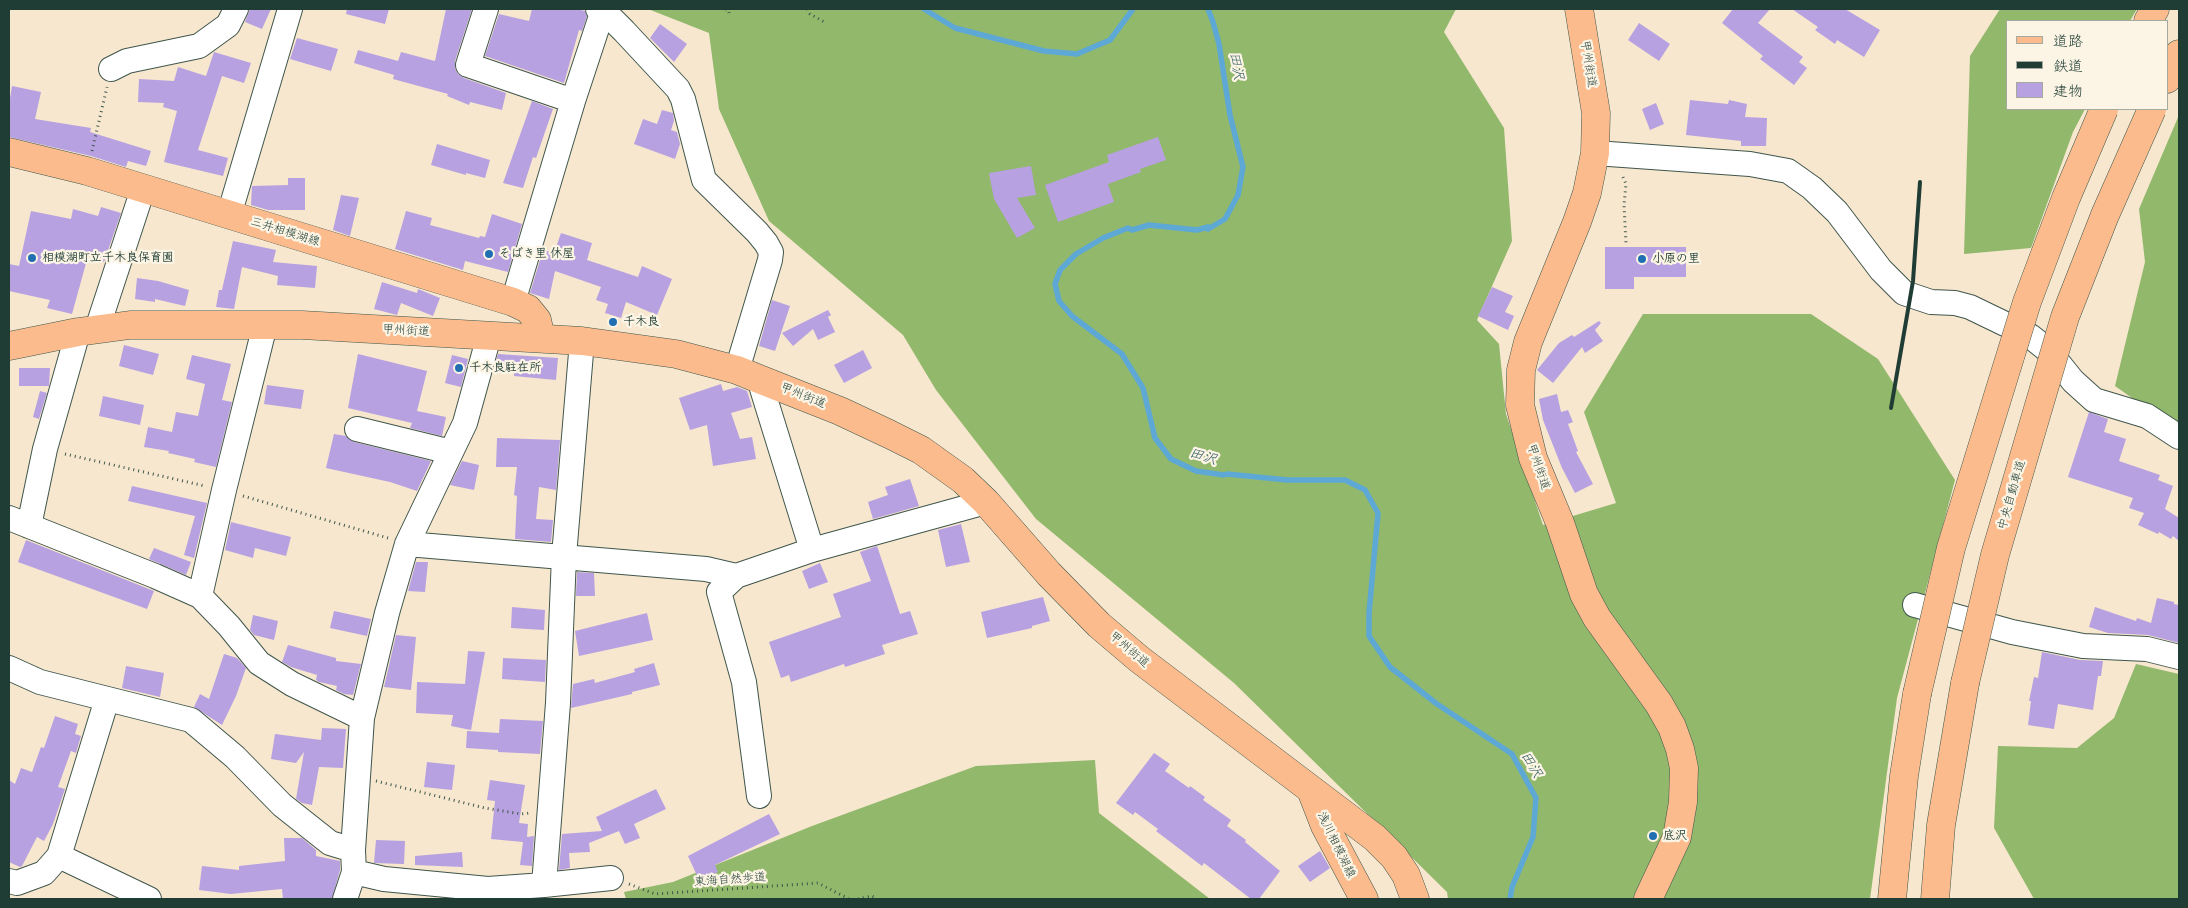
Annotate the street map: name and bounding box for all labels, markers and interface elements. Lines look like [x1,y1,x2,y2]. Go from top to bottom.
legend [2006,20,2168,110]
text: 道路 [2053,32,2083,51]
street label: 甲州街道 [1577,39,1599,89]
water label: 田沢 [1225,51,1247,81]
text: 鉄道 [2053,57,2083,76]
text: 建物 [2053,82,2083,101]
street label: 三井相模湖線 [248,215,322,249]
place label: そばき里 休屋 [499,247,574,261]
marker: そばき里 休屋 [483,248,495,260]
place label: 相模湖町立千木良保育園 [42,251,174,265]
marker: 相模湖町立千木良保育園 [26,252,38,264]
place label: 小原の里 [1652,252,1700,266]
marker: 小原の里 [1636,253,1648,265]
place label: 千木良 [623,315,659,329]
marker: 千木良 [607,316,619,328]
street label: 甲州街道 [382,323,430,339]
place label: 千木良駐在所 [469,361,541,375]
marker: 千木良駐在所 [453,362,465,374]
street label: 甲州街道 [778,380,828,412]
street label: 甲州街道 [1523,442,1553,492]
water label: 田沢 [1187,445,1219,469]
street label: 中央自動車道 [1995,458,2029,532]
street label: 甲州街道 [1106,629,1152,671]
water label: 田沢 [1517,749,1545,781]
street label: 浅川相模湖線 [1314,809,1358,881]
place label: 底沢 [1663,829,1687,843]
marker: 底沢 [1647,830,1659,842]
street label: 東海自然歩道 [694,870,766,890]

